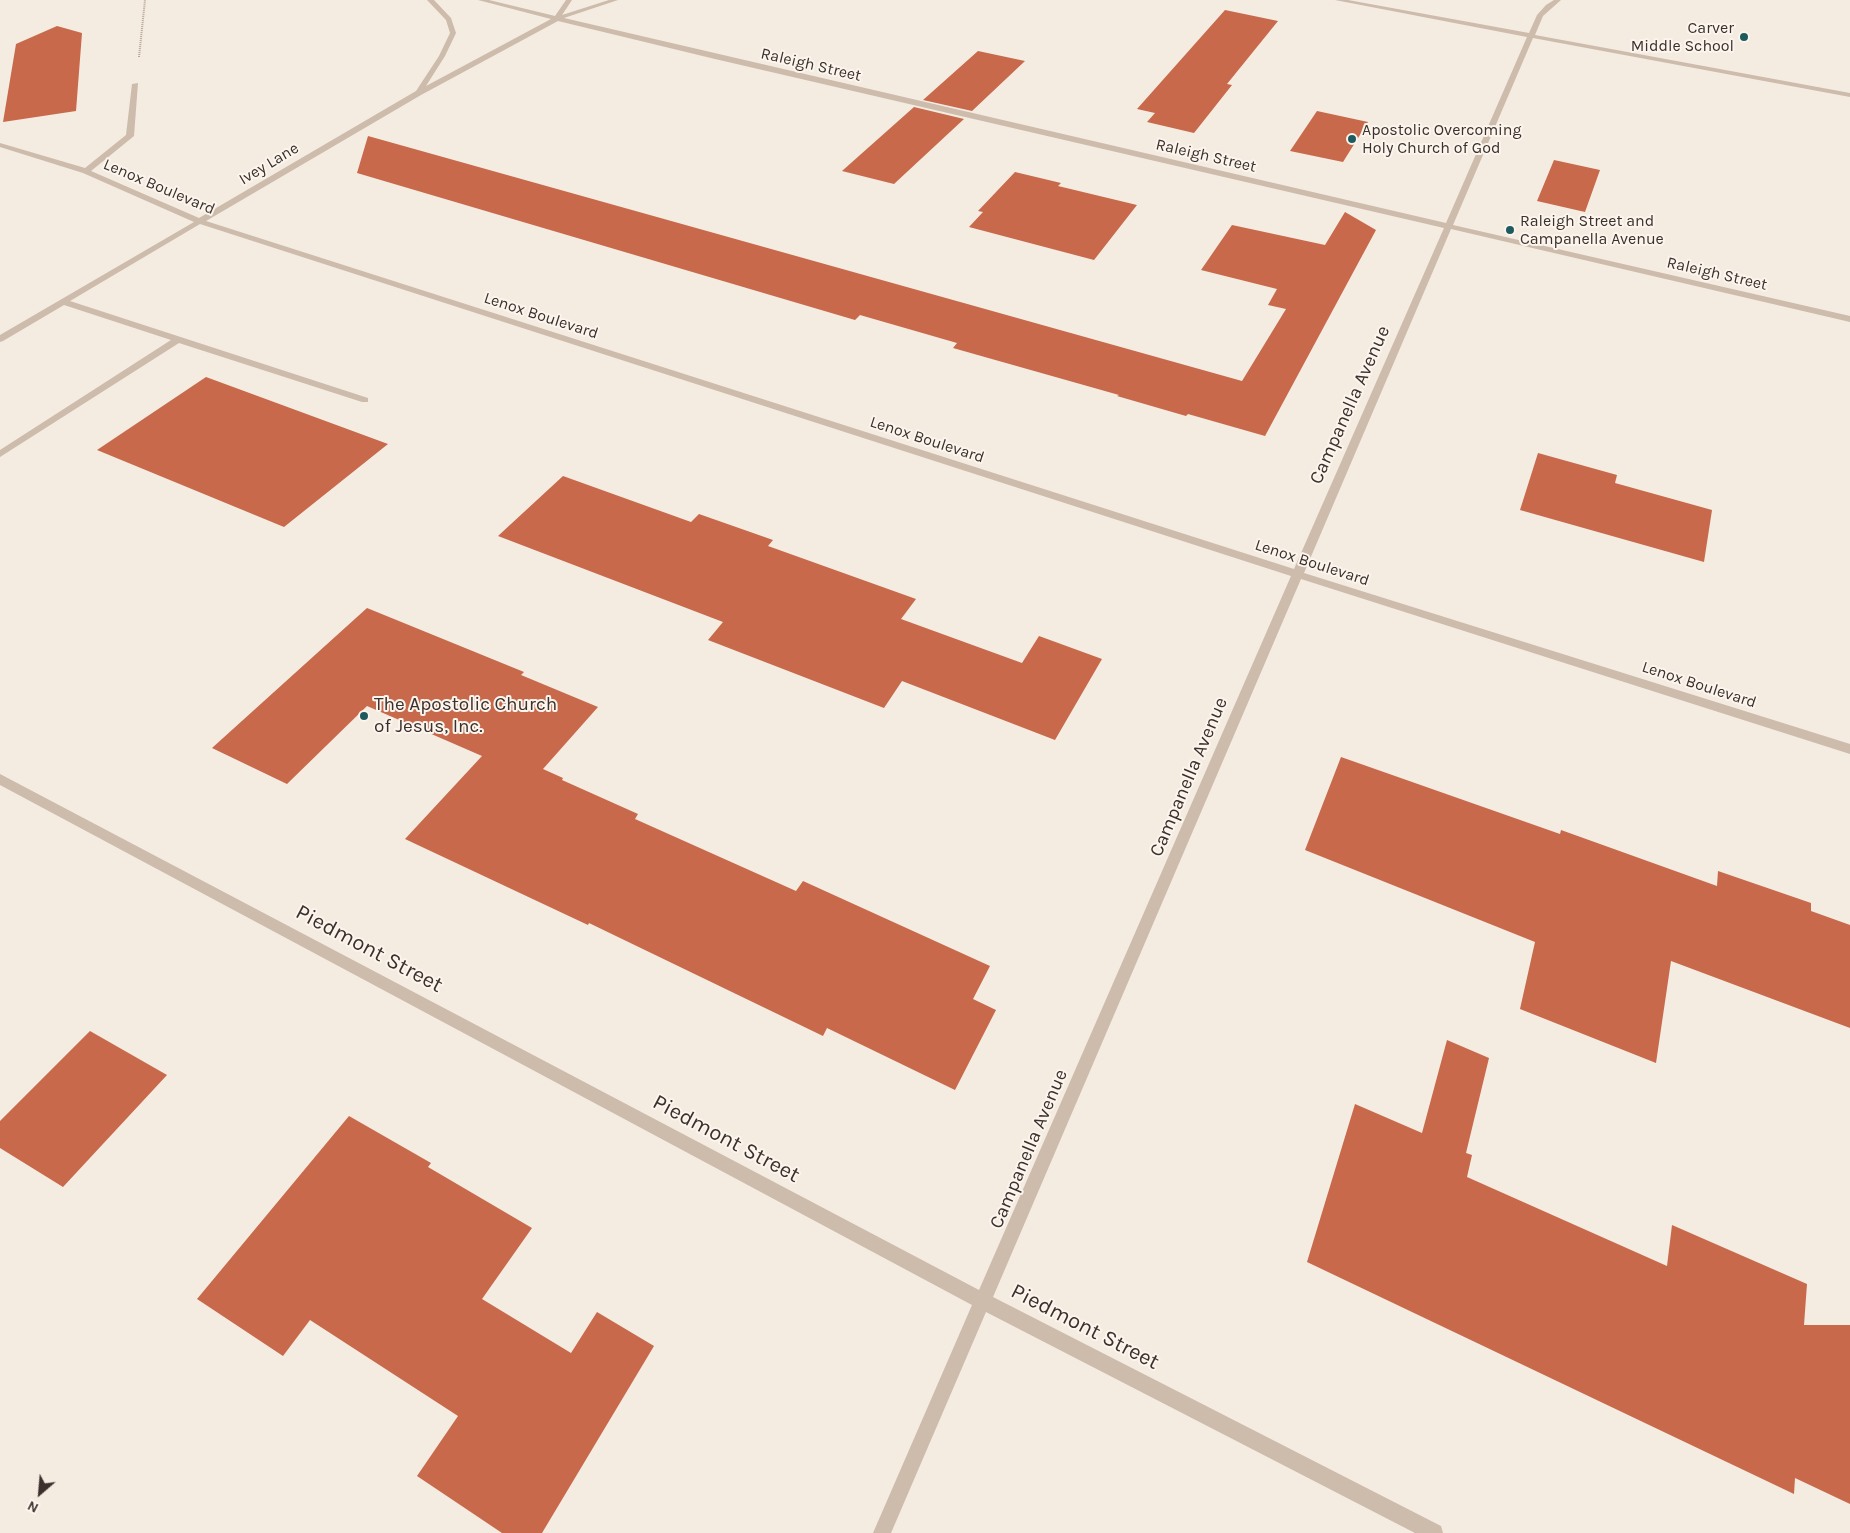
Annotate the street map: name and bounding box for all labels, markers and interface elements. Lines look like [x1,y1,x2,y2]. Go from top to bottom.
place label: Carver Middle School [1631,18,1734,56]
marker: Carver Middle School [1738,31,1750,43]
street label: Raleigh Street [759,44,863,86]
place label: Apostolic Overcoming Holy Church of God [1362,120,1522,158]
marker: Apostolic Overcoming Holy Church of God [1346,133,1358,145]
street label: Raleigh Street [1154,135,1258,177]
street label: Ivey Lane [236,139,302,189]
street label: Lenox Boulevard [100,155,218,219]
place label: Raleigh Street and Campanella Avenue [1520,211,1664,249]
marker: Raleigh Street and Campanella Avenue [1504,224,1516,236]
street label: Raleigh Street [1665,253,1769,295]
street label: Lenox Boulevard [481,288,601,344]
street label: Campanella Avenue [1305,322,1395,488]
street label: Lenox Boulevard [867,412,987,468]
street label: Lenox Boulevard [1252,535,1372,591]
street label: Lenox Boulevard [1639,657,1759,713]
place label: The Apostolic Church of Jesus, Inc. [374,694,557,738]
street label: Campanella Avenue [1145,694,1233,860]
marker: The Apostolic Church of Jesus, Inc. [358,710,370,722]
street label: Piedmont Street [291,899,447,999]
street label: Campanella Avenue [985,1066,1073,1232]
street label: Piedmont Street [648,1089,804,1189]
street label: Piedmont Street [1006,1278,1164,1376]
north arrow [15,1468,65,1518]
text: N [25,1497,41,1517]

